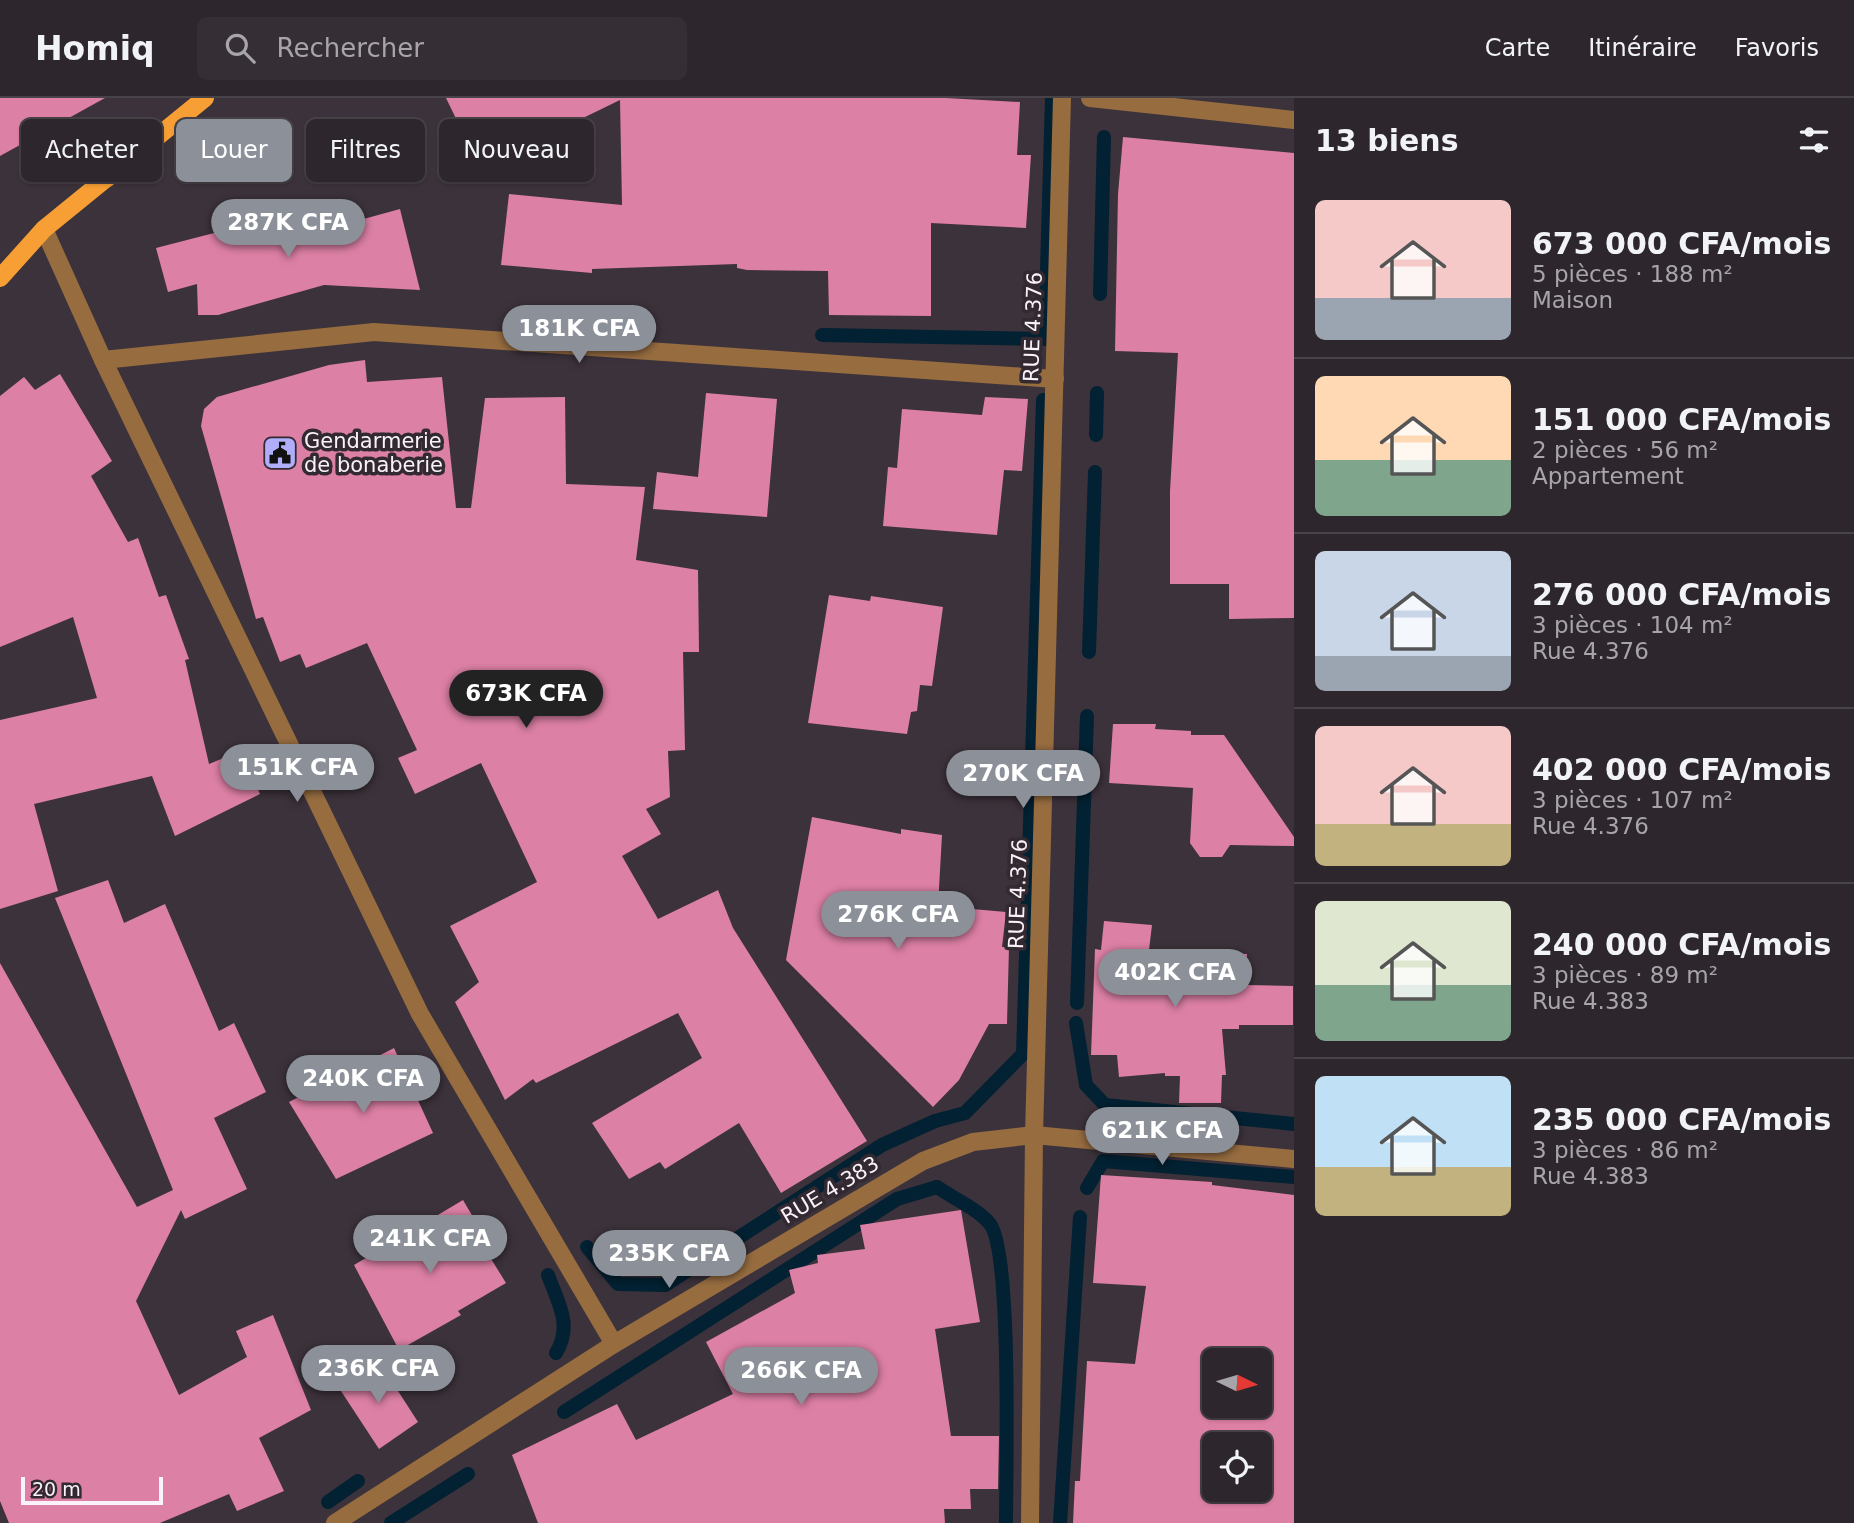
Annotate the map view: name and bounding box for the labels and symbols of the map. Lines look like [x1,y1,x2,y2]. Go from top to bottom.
pin: 287K CFA [216,200,360,259]
street label: RUE 4.376 [1019,272,1047,382]
pin: 181K CFA [507,306,651,365]
place label: Gendarmerie de bonaberie [304,429,443,477]
public building icon: Gendarmerie de bonaberie [261,434,299,472]
pin: 673K CFA [454,670,598,730]
pin: 151K CFA [225,744,369,804]
pin: 270K CFA [951,750,1095,810]
street label: RUE 4.376 [1004,839,1032,949]
pin: 276K CFA [826,892,970,951]
pin: 402K CFA [1103,950,1247,1009]
pin: 240K CFA [291,1056,435,1115]
pin: 621K CFA [1090,1108,1234,1167]
street label: RUE 4.383 [777,1151,883,1229]
pin: 241K CFA [358,1216,502,1275]
pin: 235K CFA [597,1230,741,1290]
pin: 236K CFA [306,1346,450,1405]
pin: 266K CFA [729,1348,873,1407]
north arrow [1202,1348,1272,1418]
scale bar [21,1474,163,1506]

